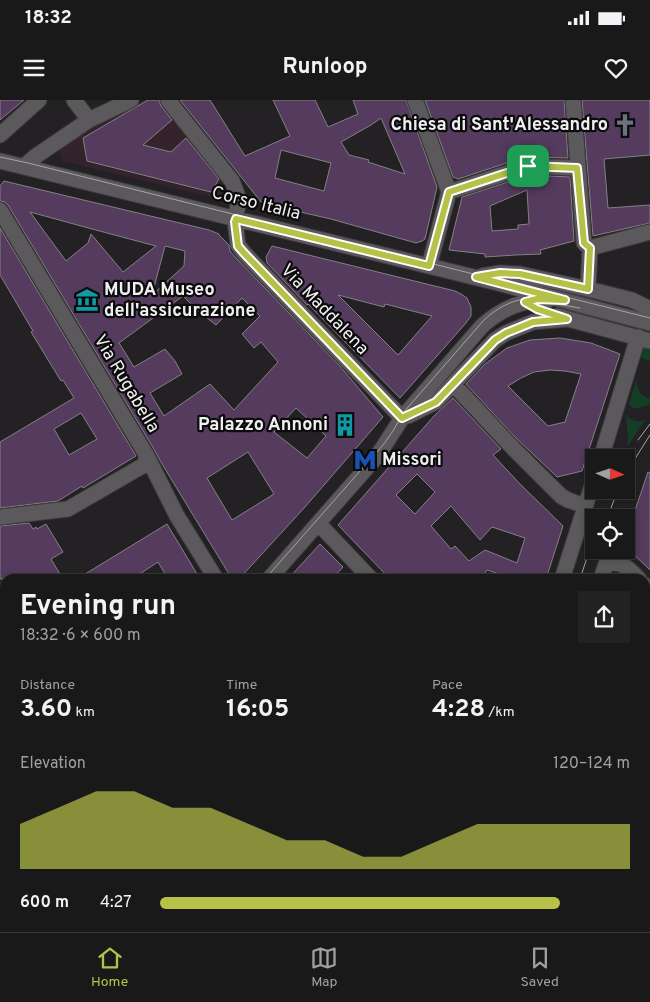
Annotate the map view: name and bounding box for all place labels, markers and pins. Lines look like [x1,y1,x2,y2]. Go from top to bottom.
church icon: Chiesa di Sant'Alessandro [612,112,638,138]
place label: Chiesa di Sant'Alessandro [391,114,608,137]
pin [507,145,549,187]
place label: MUDA Museo dell'assicurazione [104,279,255,323]
museum icon: MUDA Museo dell'assicurazione [74,287,100,313]
building icon: Palazzo Annoni [332,412,358,438]
place label: Palazzo Annoni [198,414,328,437]
metro station icon: Missori [352,447,378,473]
place label: Missori [382,449,442,472]

